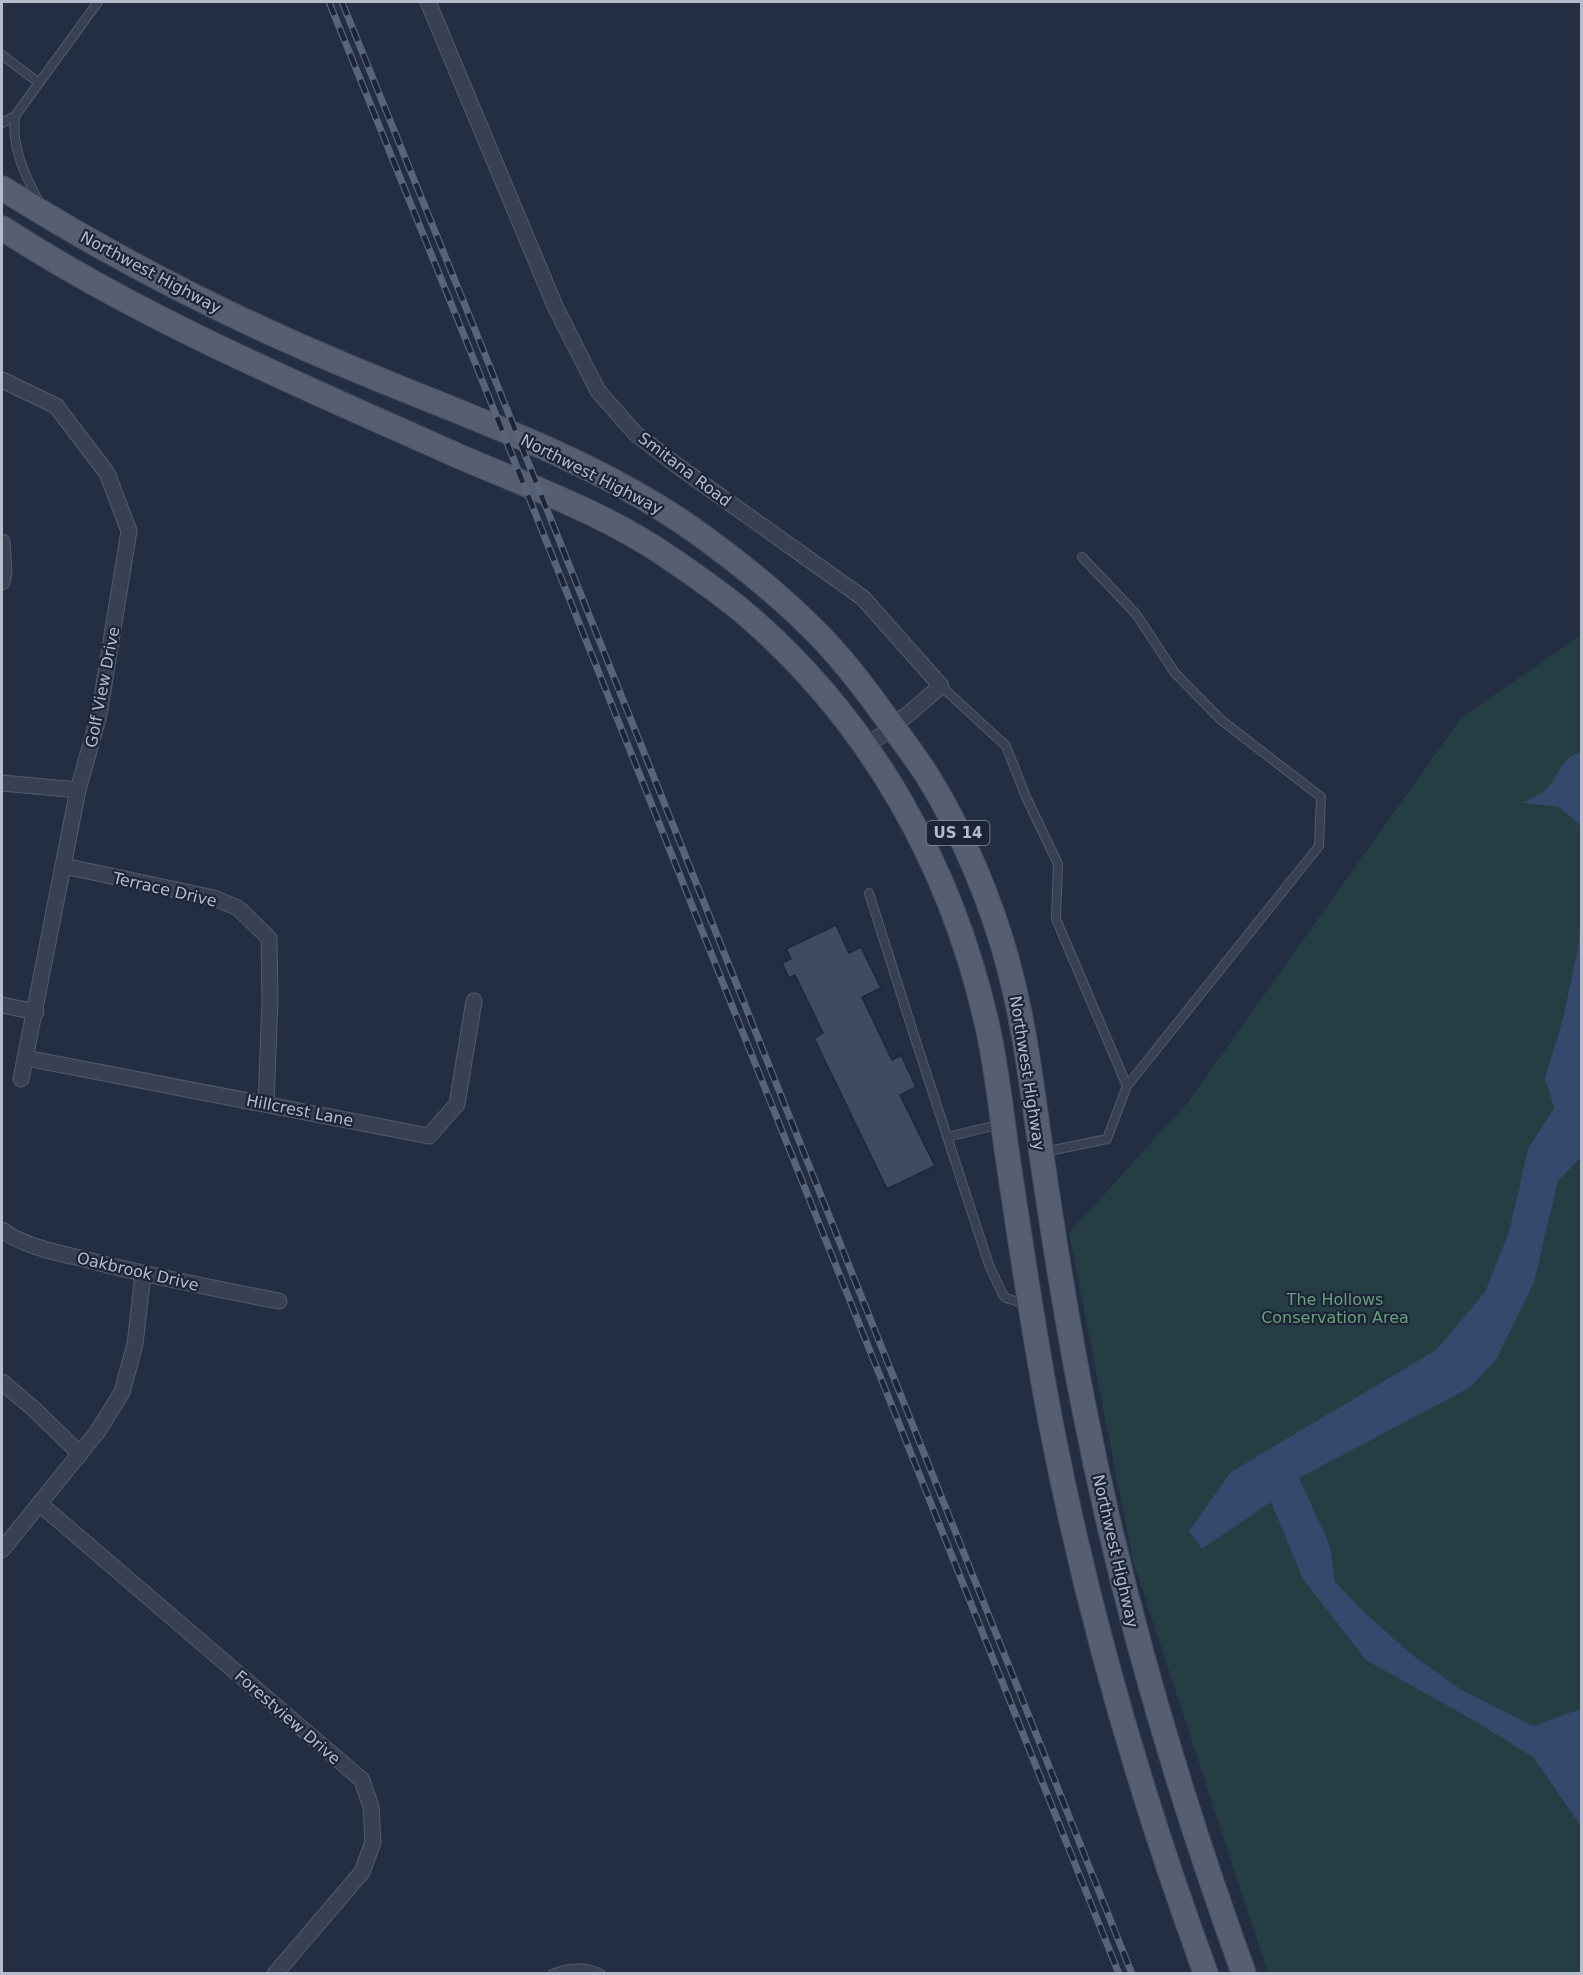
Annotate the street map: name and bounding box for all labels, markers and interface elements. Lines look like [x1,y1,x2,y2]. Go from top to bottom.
street label: Northwest Highway [77,227,224,318]
street label: Smitana Road [634,428,735,511]
street label: Northwest Highway [518,430,666,518]
street label: Golf View Drive [81,625,124,749]
road number: US 14 [926,821,990,845]
street label: Terrace Drive [110,868,219,911]
street label: Northwest Highway [1006,994,1049,1152]
street label: Hillcrest Lane [245,1091,355,1130]
street label: Oakbrook Drive [75,1248,201,1295]
park label: The Hollows Conservation Area [1261,1290,1409,1327]
street label: Northwest Highway [1089,1473,1142,1630]
street label: Forestview Drive [231,1666,344,1768]

